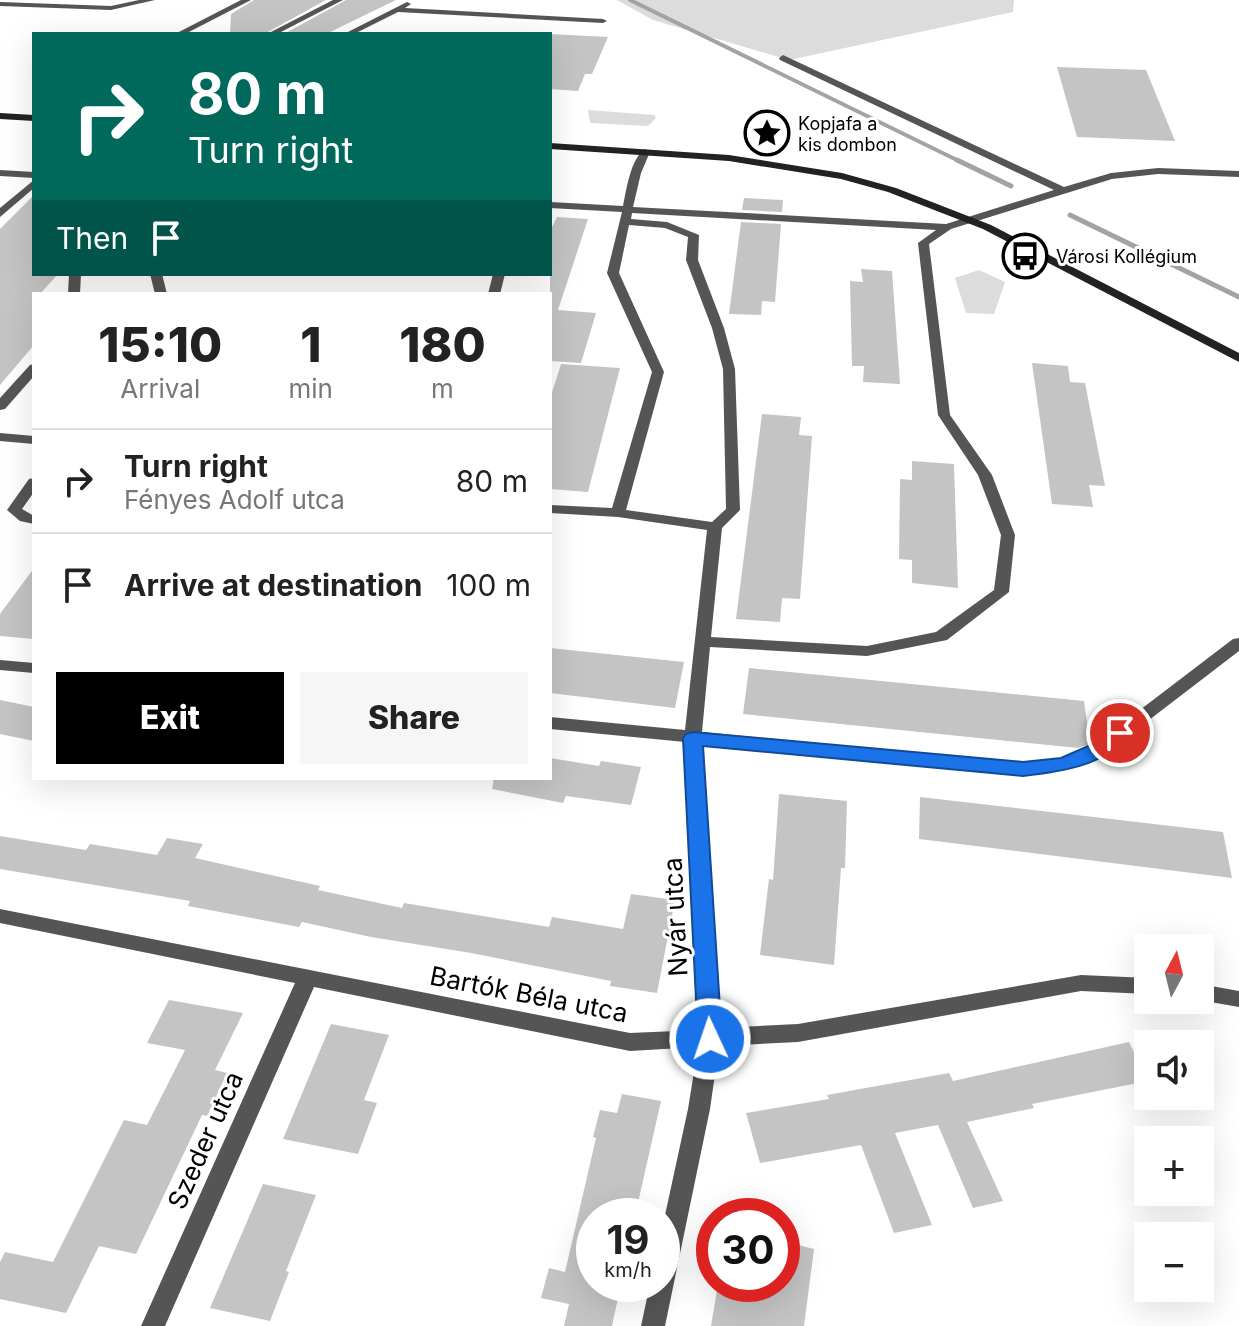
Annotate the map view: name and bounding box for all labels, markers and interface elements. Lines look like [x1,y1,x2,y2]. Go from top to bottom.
text: 80 m [188,60,327,128]
icon: right [56,64,160,168]
place icon: Kopjafa a kis dombon [743,109,791,157]
place label: Kopjafa a kis dombon [798,113,897,155]
text: Turn right [188,128,353,172]
icon: arrive [144,216,188,260]
text: Then [56,220,128,256]
bus stop icon: Városi Kollégium [1001,232,1049,280]
place label: Városi Kollégium [1056,246,1197,267]
text: 15:10 [98,315,222,374]
text: 1 [300,315,321,374]
text: 180 [399,315,486,374]
text: Arrival [120,373,200,404]
text: min [289,373,333,404]
text: m [431,373,454,404]
text: Turn right [124,448,268,484]
icon: right [56,459,100,503]
text: 80 m [456,463,528,499]
text: Fényes Adolf utca [124,484,345,515]
icon: arrive [56,563,100,607]
text: Arrive at destination [124,567,422,603]
text: 100 m [446,567,531,603]
button: Exit [56,672,284,764]
button: Share [300,672,528,764]
pin [1086,699,1154,767]
icon: arrive [1098,711,1142,755]
street label: Nyár utca [656,857,694,977]
north arrow [1134,934,1214,1014]
map controls [1134,934,1214,1302]
street label: Bartók Béla utca [427,960,631,1028]
position arrow [668,997,752,1081]
button: sound [1134,1030,1214,1110]
street label: Szeder utca [161,1066,249,1214]
button: + [1134,1126,1214,1206]
speed limit sign: 30 [696,1198,800,1302]
text: 19 [606,1215,650,1264]
button: − [1134,1222,1214,1302]
text: km/h [604,1258,652,1282]

